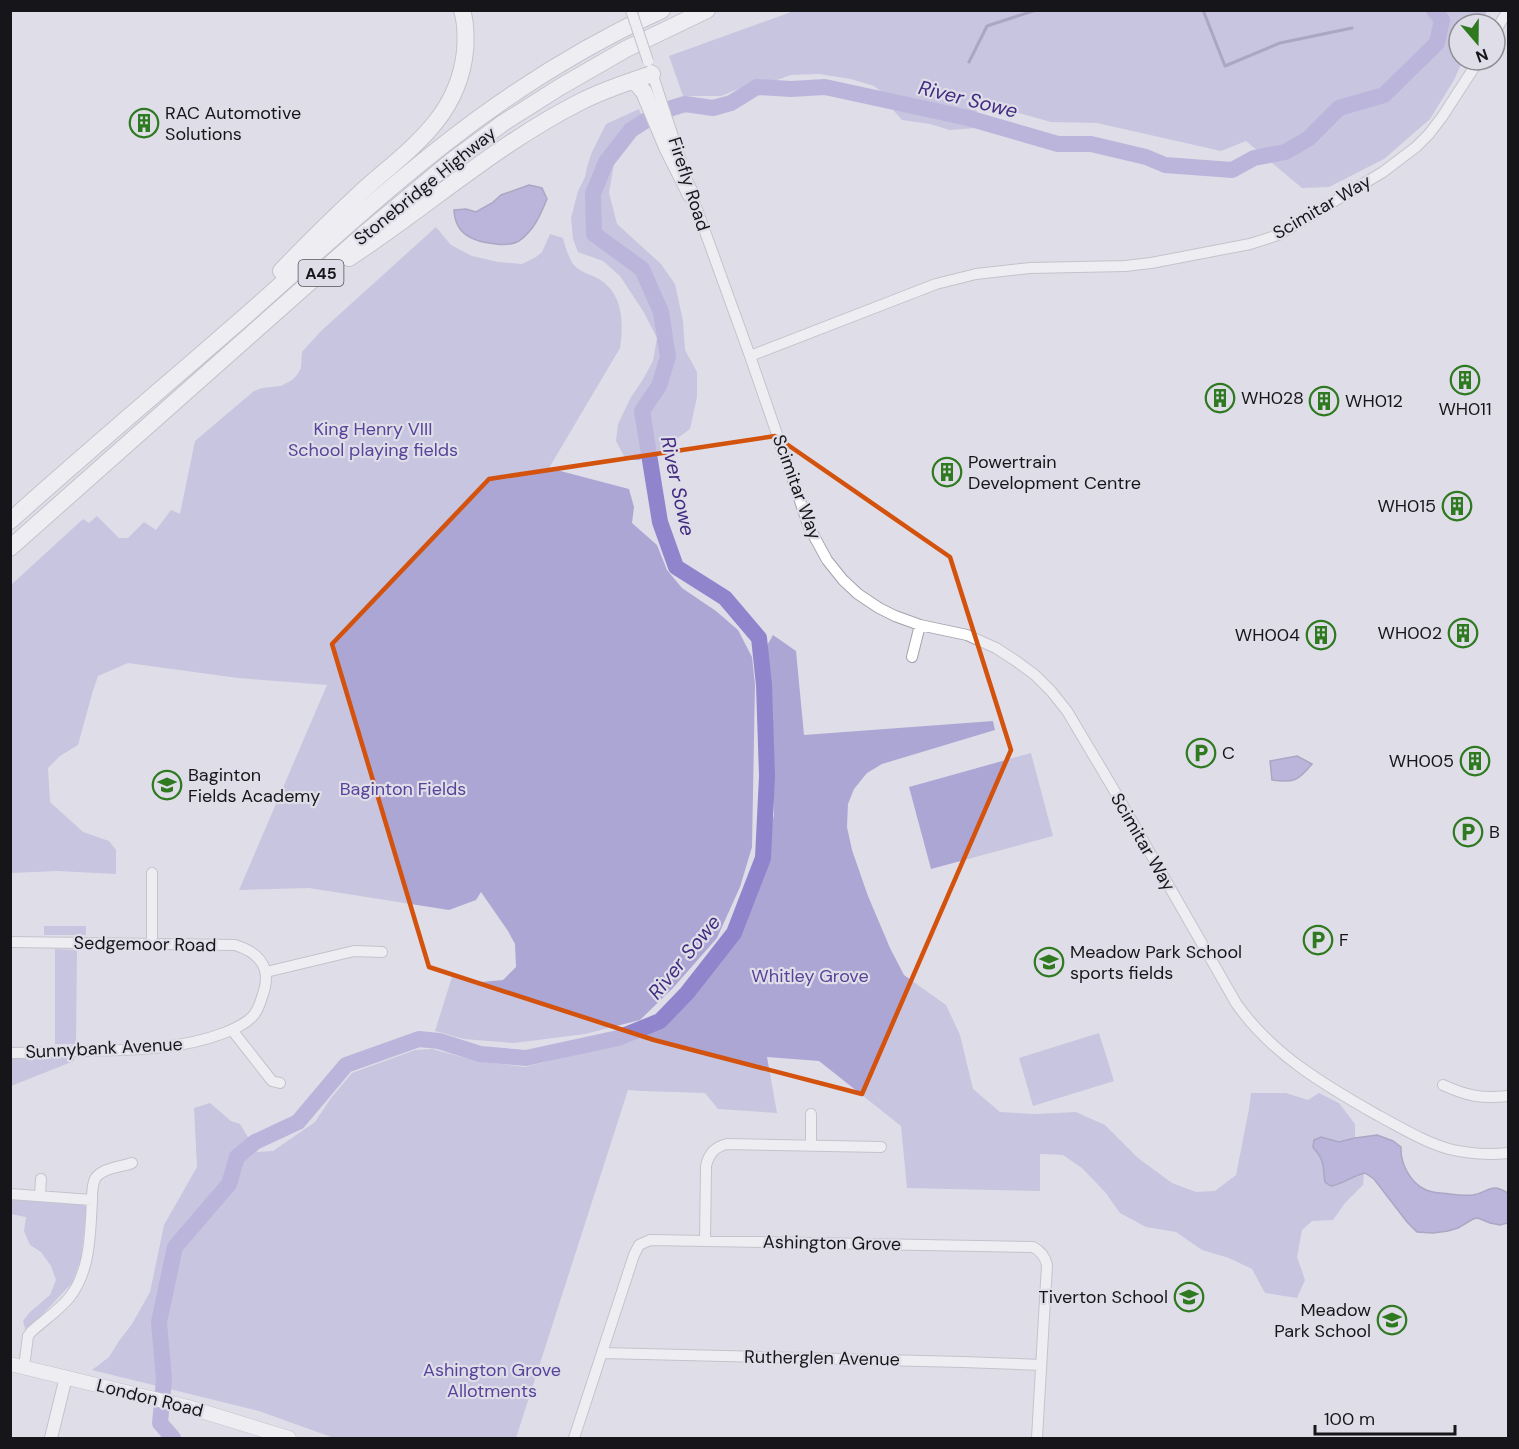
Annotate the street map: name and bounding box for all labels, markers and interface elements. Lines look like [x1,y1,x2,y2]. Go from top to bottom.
north arrow [1447,12,1507,72]
text: N [1473,44,1491,67]
water label: River Sowe [916,74,1020,124]
place label: RAC Automotive Solutions [165,101,301,146]
building icon: RAC Automotive Solutions [128,107,160,139]
street label: Stonebridge Highway [349,121,501,251]
street label: Firefly Road [663,134,715,234]
street label: Scimitar Way [1268,169,1376,245]
road number: A45 [298,260,344,286]
building icon: WH011 [1449,364,1481,396]
building icon: WH028 [1204,382,1236,414]
building icon: WH012 [1308,385,1340,417]
place label: WH028 [1241,386,1304,410]
place label: WH012 [1345,389,1403,413]
place label: WH011 [1438,397,1492,421]
park label: King Henry VIII School playing fields [288,417,458,462]
street label: Scimitar Way [767,431,827,543]
water label: River Sowe [655,434,701,538]
place label: Powertrain Development Centre [968,450,1141,495]
building icon: Powertrain Development Centre [931,456,963,488]
building icon: WH015 [1441,490,1473,522]
place label: WH015 [1377,494,1436,518]
building icon: WH002 [1447,617,1479,649]
building icon: WH004 [1305,619,1337,651]
place label: WH002 [1378,621,1442,645]
place label: WH004 [1235,623,1300,647]
parking icon: C [1185,737,1217,769]
place label: C [1222,741,1235,765]
building icon: WH005 [1459,745,1491,777]
place label: WH005 [1389,749,1454,773]
place label: Baginton Fields Academy [188,763,320,808]
school or university icon: Baginton Fields Academy [151,769,183,801]
park label: Baginton Fields [340,777,466,801]
street label: Scimitar Way [1105,788,1181,896]
parking icon: B [1452,816,1484,848]
place label: B [1489,820,1500,844]
water label: River Sowe [642,909,726,1005]
parking icon: F [1302,924,1334,956]
place label: F [1339,928,1349,952]
street label: Sedgemoor Road [73,931,217,957]
place label: Meadow Park School sports fields [1070,940,1242,985]
school or university icon: Meadow Park School sports fields [1033,946,1065,978]
park label: Whitley Grove [751,964,869,988]
street label: Sunnybank Avenue [25,1032,183,1064]
street label: Ashington Grove [763,1230,901,1256]
school or university icon: Tiverton School [1173,1281,1205,1313]
place label: Tiverton School [1039,1285,1168,1309]
place label: Meadow Park School [1274,1298,1371,1343]
school or university icon: Meadow Park School [1376,1304,1408,1336]
street label: Rutherglen Avenue [744,1345,900,1371]
park label: Ashington Grove Allotments [423,1358,561,1403]
street label: London Road [94,1373,206,1423]
scale bar [1315,1398,1454,1436]
text: 100 m [1324,1407,1375,1431]

